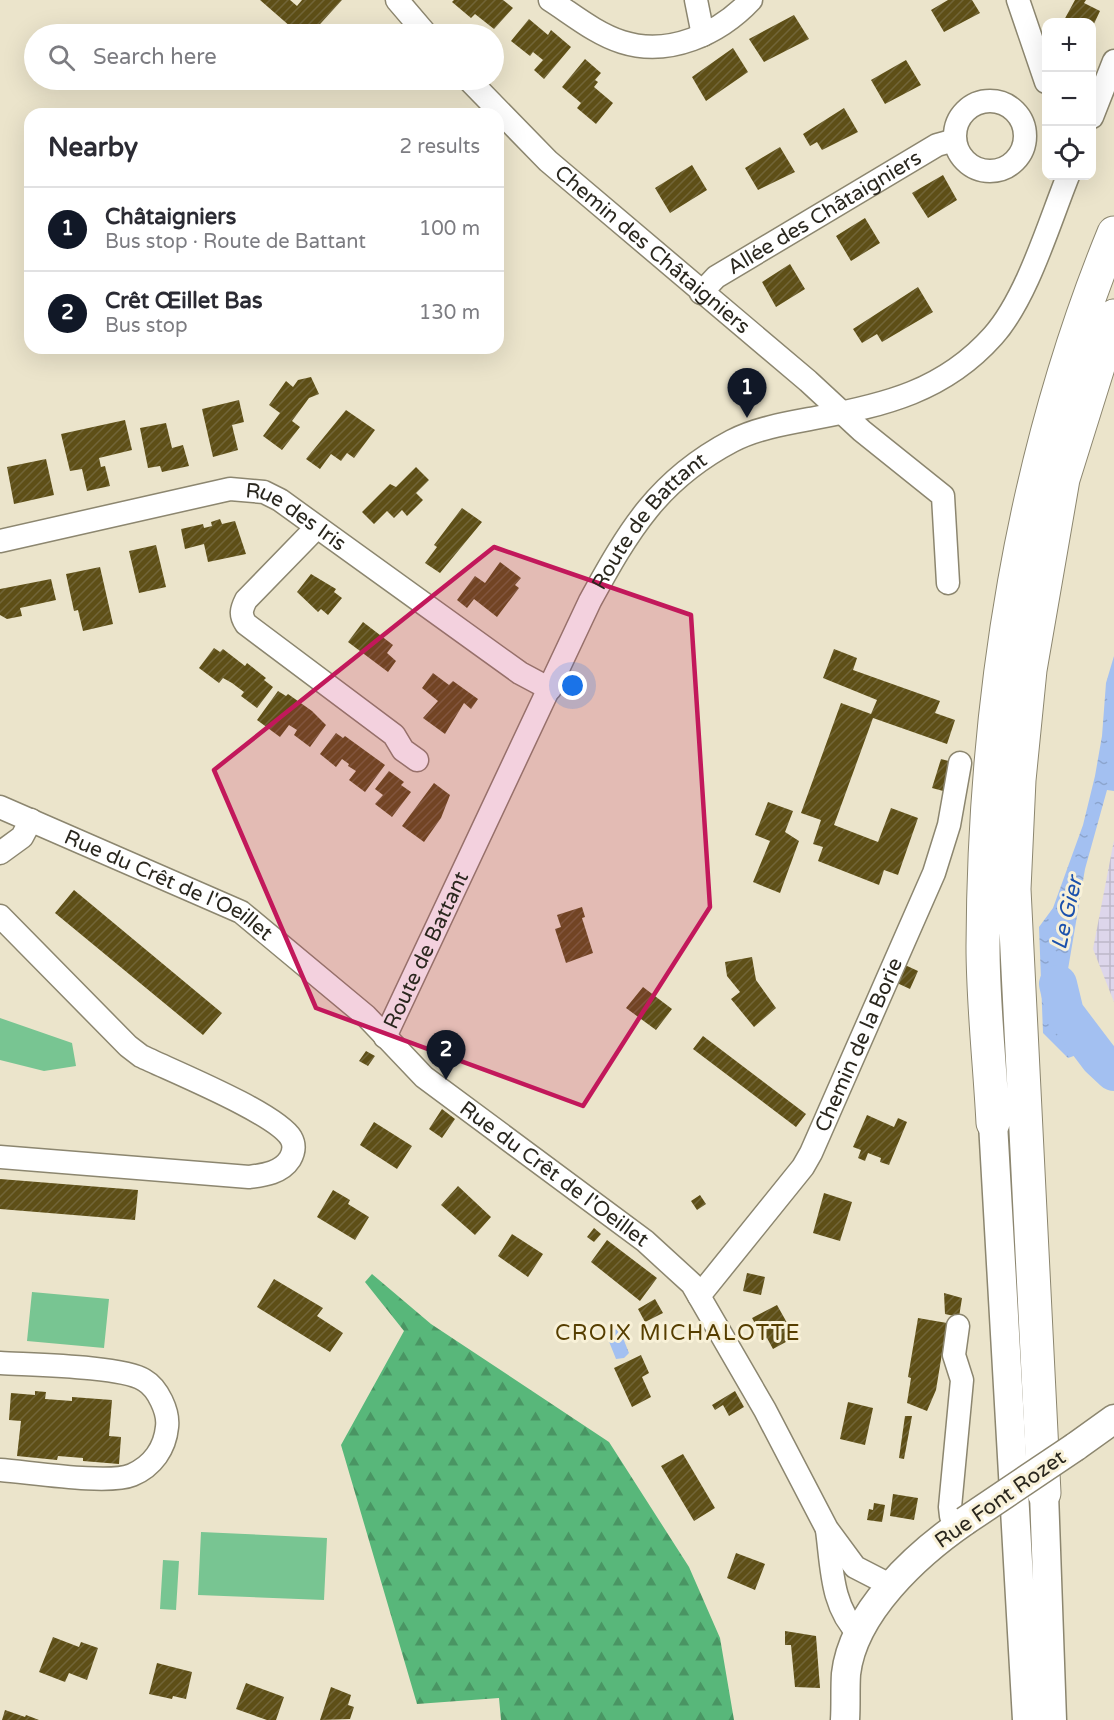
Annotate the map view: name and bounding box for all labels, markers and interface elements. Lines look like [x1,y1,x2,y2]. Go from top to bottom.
map controls [1042,18,1096,180]
button: + [1042,18,1096,72]
search box [24,24,504,90]
icon: search [45,41,78,74]
text: Search here [93,44,217,70]
button: − [1042,72,1096,126]
button: locate [1042,126,1096,180]
text: Nearby [48,132,138,163]
text: 2 results [400,135,480,159]
street label: Allée des Châtaigniers [723,145,926,280]
street label: Chemin des Châtaigniers [549,160,755,339]
text: Châtaigniers [105,204,236,230]
text: 1 [61,217,74,241]
text: 100 m [419,217,480,241]
text: Bus stop · Route de Battant [105,230,366,254]
text: Crêt Œillet Bas [105,288,263,314]
text: 2 [61,301,74,325]
text: 130 m [419,301,480,325]
text: Bus stop [105,314,188,338]
pin: 1 [728,368,766,418]
street label: Route de Battant [587,448,712,594]
street label: Rue des Iris [244,478,351,557]
your location [558,671,587,700]
street label: Rue du Crêt de l'Oeillet [60,825,278,946]
street label: Route de Battant [379,868,474,1033]
water label: Le Gier [1046,872,1089,952]
street label: Chemin de la Borie [810,954,908,1136]
pin: 2 [426,1030,466,1080]
street label: Rue du Crêt de l'Oeillet [455,1096,653,1252]
district label: CROIX MICHALOTTE [555,1320,801,1346]
street label: Rue Font Rozet [930,1445,1070,1554]

